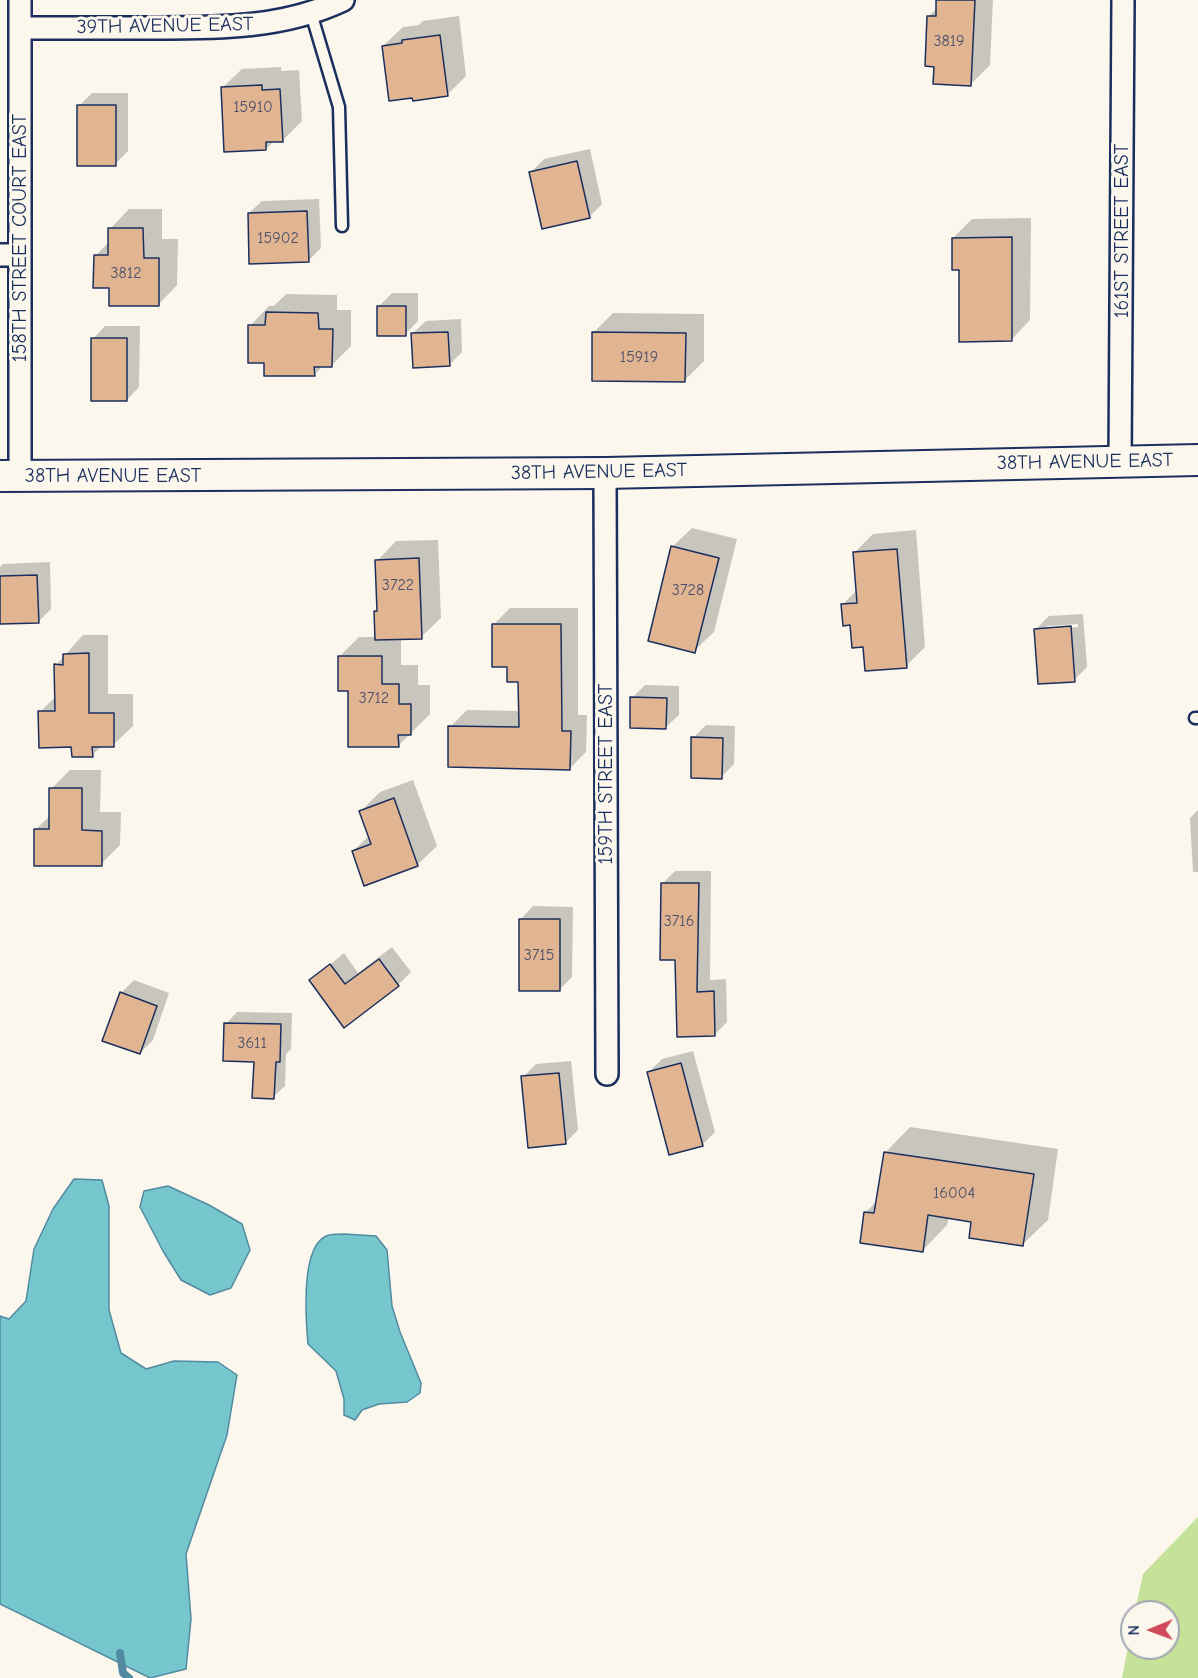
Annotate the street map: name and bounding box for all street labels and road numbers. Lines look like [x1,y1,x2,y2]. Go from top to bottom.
street label: 39TH AVENUE EAST [76,12,254,40]
street label: 158TH STREET COURT EAST [8,114,32,362]
street label: 161ST STREET EAST [1110,144,1134,318]
street label: 38TH AVENUE EAST [997,448,1173,476]
street label: 38TH AVENUE EAST [511,458,687,486]
street label: 38TH AVENUE EAST [25,464,201,488]
street label: 159TH STREET EAST [594,684,618,864]

